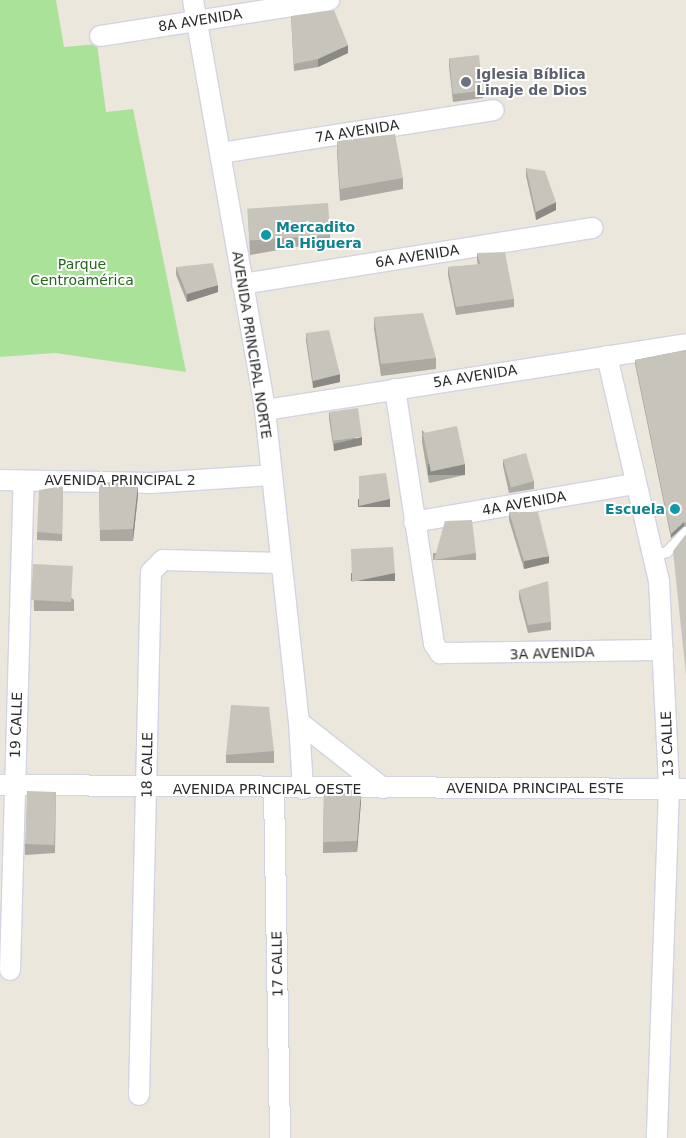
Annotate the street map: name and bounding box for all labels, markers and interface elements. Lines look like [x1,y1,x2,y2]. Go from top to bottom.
street label: 8A AVENIDA [157,5,243,35]
place label: Iglesia Bíblica Linaje de Dios [476,66,587,98]
marker: Iglesia Bíblica Linaje de Dios [460,76,472,88]
street label: 7A AVENIDA [314,116,400,146]
place label: Mercadito La Higuera [276,219,362,252]
marker: Mercadito La Higuera [260,229,272,241]
street label: 6A AVENIDA [374,241,460,271]
street label: AVENIDA PRINCIPAL NORTE [229,250,275,440]
park label: Parque Centroamérica [30,256,134,288]
street label: 5A AVENIDA [432,361,518,391]
street label: AVENIDA PRINCIPAL 2 [44,472,196,488]
street label: 4A AVENIDA [481,487,567,519]
place label: Escuela [605,501,665,517]
marker: Escuela [669,503,681,515]
street label: 3A AVENIDA [509,643,595,663]
street label: 19 CALLE [6,692,26,758]
street label: 13 CALLE [657,711,677,777]
street label: 18 CALLE [138,732,156,798]
street label: AVENIDA PRINCIPAL ESTE [446,780,624,796]
street label: AVENIDA PRINCIPAL OESTE [173,781,361,797]
street label: 17 CALLE [268,931,286,997]

